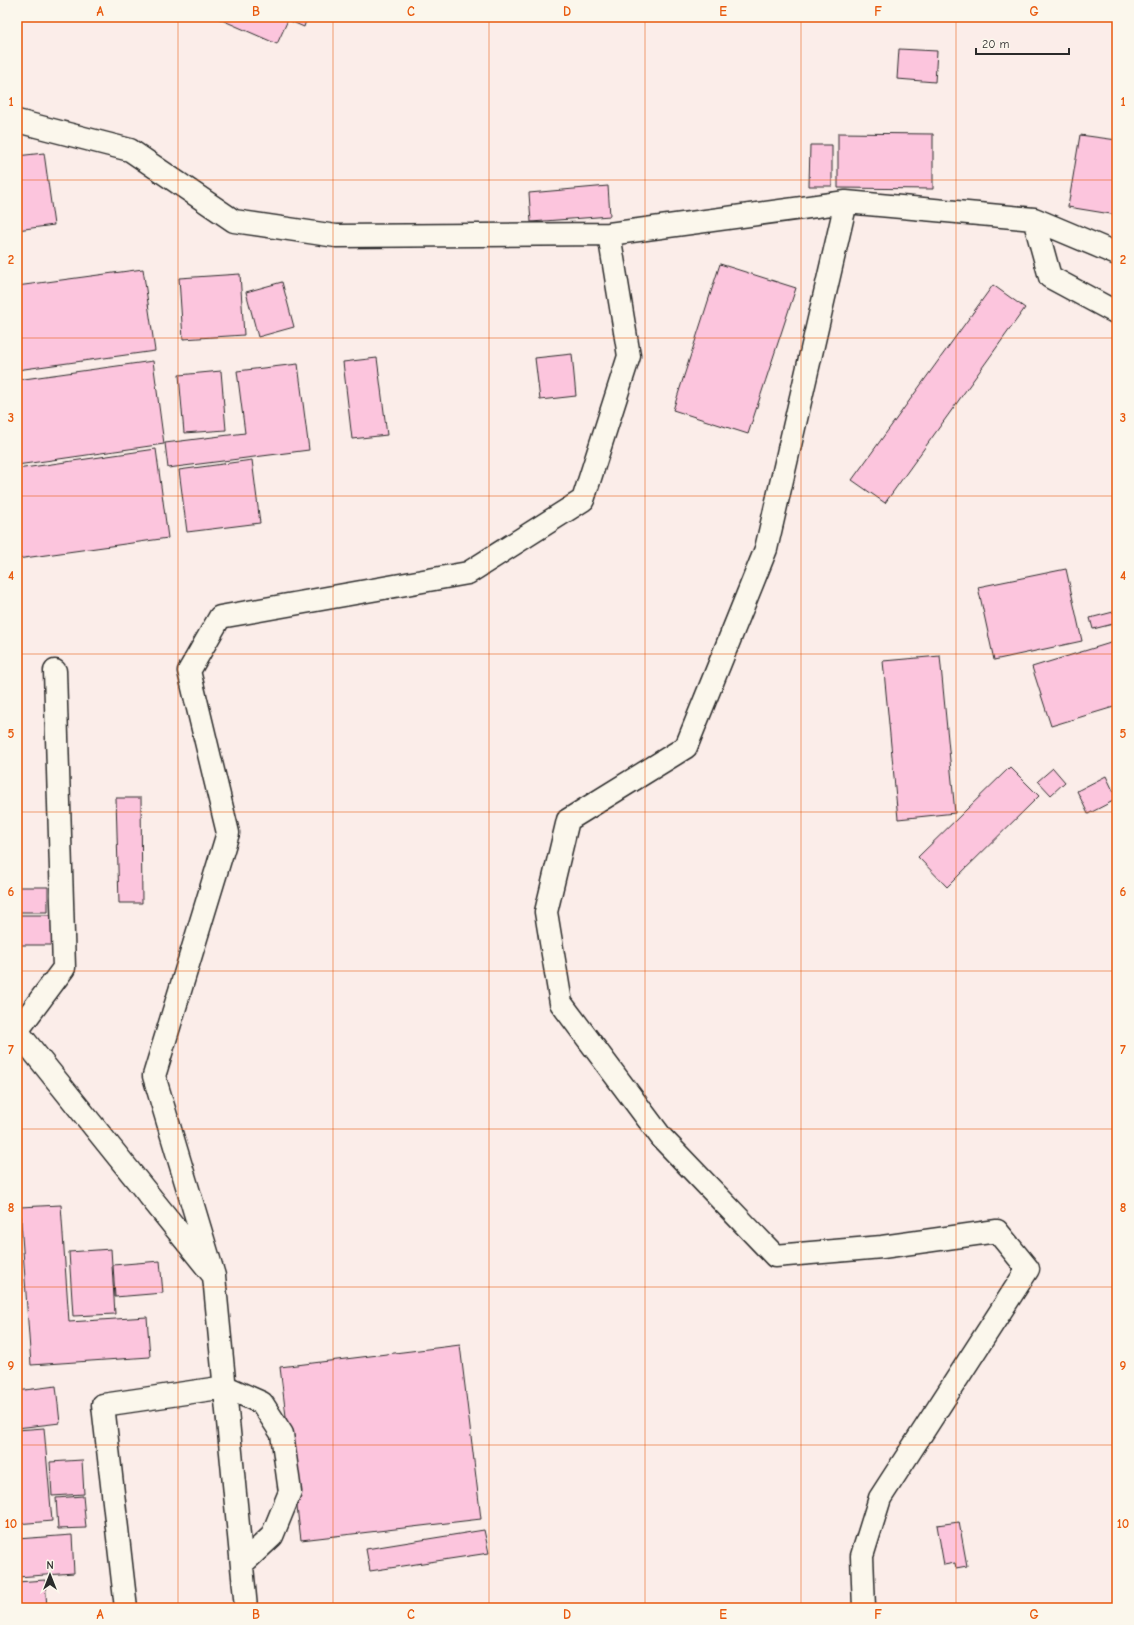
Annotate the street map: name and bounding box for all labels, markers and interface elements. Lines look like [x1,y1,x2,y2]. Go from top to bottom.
text: A [96,4,104,19]
text: B [252,4,260,19]
text: C [407,4,415,19]
text: D [563,4,571,19]
text: E [719,4,727,19]
text: F [874,4,882,19]
text: G [1029,4,1039,19]
scale bar [976,30,1069,56]
text: 20 m [982,37,1010,51]
text: 1 [8,94,14,109]
text: 1 [1120,94,1126,109]
text: 2 [8,252,14,267]
text: 2 [1120,252,1126,267]
text: 3 [8,410,14,425]
text: 3 [1120,410,1126,425]
text: 4 [8,568,14,583]
text: 4 [1120,568,1126,583]
text: 5 [8,726,15,741]
text: 5 [1120,726,1127,741]
text: 6 [8,884,15,899]
text: 6 [1120,884,1127,899]
text: 7 [8,1042,14,1057]
text: 7 [1120,1042,1126,1057]
text: 8 [8,1200,14,1215]
text: 8 [1120,1200,1126,1215]
text: 9 [8,1358,15,1373]
text: 9 [1120,1358,1127,1373]
text: 10 [5,1516,17,1531]
text: 10 [1117,1516,1129,1531]
north arrow [30,1555,70,1595]
text: N [46,1559,54,1572]
text: A [96,1607,104,1622]
text: B [252,1607,260,1622]
text: C [407,1607,415,1622]
text: D [563,1607,571,1622]
text: E [719,1607,727,1622]
text: F [874,1607,882,1622]
text: G [1029,1607,1039,1622]

